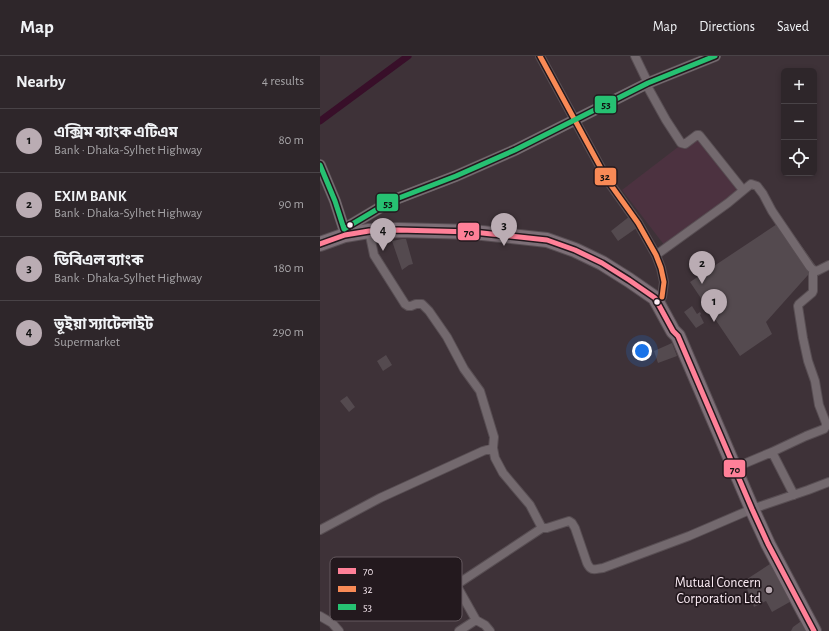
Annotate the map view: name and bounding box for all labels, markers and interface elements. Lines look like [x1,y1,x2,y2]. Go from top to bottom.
text: Map [20,18,54,37]
text: Map [653,20,677,34]
text: Directions [699,20,755,34]
text: Saved [777,20,809,34]
map controls [781,68,817,176]
button: + [781,68,817,104]
text: Nearby [16,73,66,90]
text: 4 results [262,75,304,88]
line badge: 53 [594,95,617,114]
text: 53 [601,99,611,110]
button: − [781,104,817,140]
text: এক্সিম ব্যাংক এটিএম [54,125,178,140]
text: 1 [27,134,31,147]
text: 80 m [278,134,304,147]
button: locate [781,140,817,176]
text: Bank · Dhaka-Sylhet Highway [54,144,202,157]
line badge: 32 [594,167,617,186]
text: 32 [600,171,610,182]
text: EXIM BANK [54,189,127,204]
line badge: 53 [376,193,399,212]
text: 2 [26,198,32,211]
text: 90 m [278,198,304,211]
text: 53 [383,198,393,209]
text: Bank · Dhaka-Sylhet Highway [54,207,202,220]
pin: 3 [491,213,517,246]
pin: 4 [370,218,396,251]
unlabelled marker [345,220,355,230]
line badge: 70 [457,222,480,241]
text: 70 [464,227,475,238]
pin: 2 [689,251,715,284]
text: ডিবিএল ব্যাংক [54,253,143,268]
text: 3 [26,262,32,275]
text: 180 m [274,262,304,275]
text: Bank · Dhaka-Sylhet Highway [54,272,202,285]
pin: 1 [701,289,727,322]
unlabelled marker [652,297,662,307]
text: ভূইয়া স্যাটেলাইট [54,317,153,332]
text: 4 [26,326,32,339]
text: 290 m [273,326,304,339]
text: Supermarket [54,336,120,349]
your location [632,341,652,361]
line badge: 70 [723,459,746,478]
text: 70 [730,464,741,475]
legend [330,557,462,621]
text: 70 [363,566,374,577]
place label: Mutual Concern Corporation Ltd [675,576,761,606]
text: 32 [363,584,373,595]
marker: Mutual Concern Corporation Ltd [764,585,774,595]
text: 53 [363,602,373,613]

